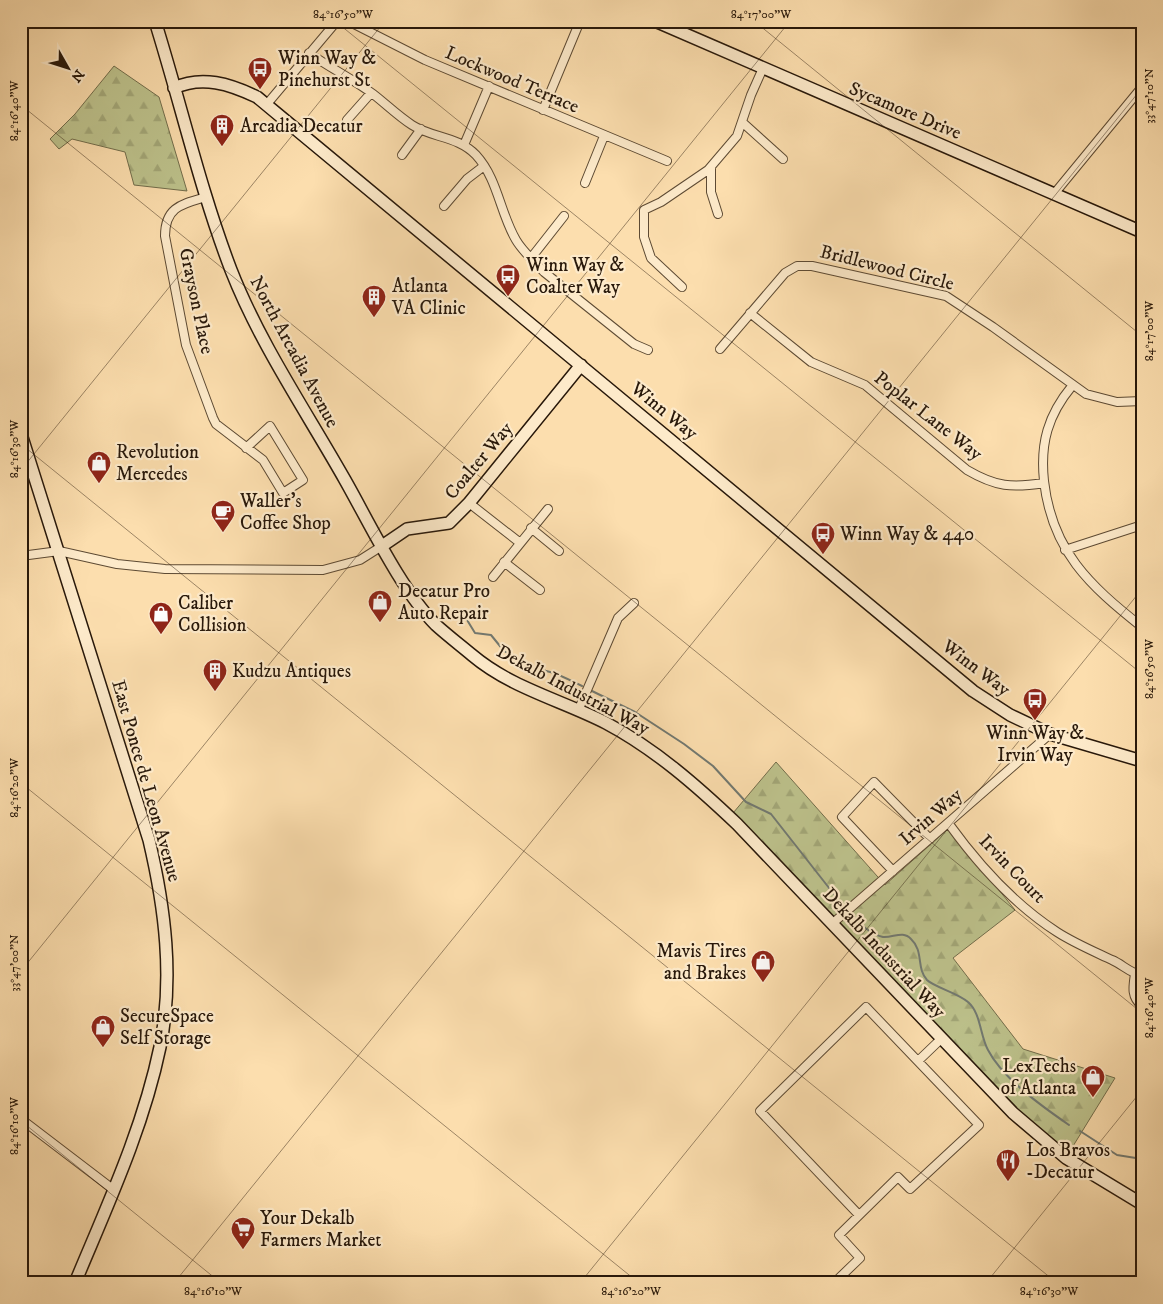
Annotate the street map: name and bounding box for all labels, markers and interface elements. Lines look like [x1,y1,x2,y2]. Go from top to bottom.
text: 84°16'50"W [313,7,374,22]
text: 84°17'00"W [731,7,792,22]
street label: Lockwood Terrace [442,41,583,119]
north arrow [42,42,92,92]
place label: Winn Way & Pinehurst St [277,47,377,92]
bus stop icon: Winn Way & Pinehurst St [247,56,273,90]
text: N [66,65,88,86]
text: 33°47'10"N [1142,68,1157,124]
street label: Sycamore Drive [845,77,965,145]
text: 84°16'40"W [7,80,22,141]
building icon: Arcadia Decatur [209,113,235,147]
place label: Arcadia Decatur [240,115,363,138]
street label: Bridlewood Circle [818,240,956,296]
street label: Grayson Place [174,246,218,356]
place label: Winn Way & Coalter Way [525,254,625,299]
bus stop icon: Winn Way & Coalter Way [495,263,521,297]
street label: North Arcadia Avenue [244,272,344,432]
place label: Atlanta VA Clinic [391,275,466,320]
building icon: Atlanta VA Clinic [361,284,387,318]
text: 84°17'00"W [1142,300,1157,361]
street label: Poplar Lane Way [869,367,988,466]
street label: Winn Way [625,376,703,446]
street label: Coalter Way [440,417,519,504]
text: 84°16'30"W [7,419,22,478]
place label: Revolution Mercedes [116,441,199,486]
shop icon: Revolution Mercedes [86,450,112,484]
place label: Waller's Coffee Shop [239,490,331,535]
cafe icon: Waller's Coffee Shop [210,499,236,533]
bus stop icon: Winn Way & 440 [810,521,836,555]
place label: Winn Way & 440 [839,523,974,546]
place label: Decatur Pro Auto Repair [398,580,490,625]
shop icon: Decatur Pro Auto Repair [367,589,393,623]
place label: Caliber Collision [178,592,247,637]
shop icon: Caliber Collision [148,601,174,635]
street label: Winn Way [937,634,1015,702]
text: 84°16'50"W [1142,638,1157,699]
street label: Dekalb Industrial Way [493,640,654,741]
building icon: Kudzu Antiques [202,658,228,692]
place label: Kudzu Antiques [232,660,351,684]
street label: East Ponce de Leon Avenue [106,677,186,885]
bus stop icon: Winn Way & Irvin Way [1022,687,1048,721]
place label: Winn Way & Irvin Way [985,722,1084,767]
text: 84°16'20"W [7,757,22,818]
street label: Irvin Way [895,783,968,851]
street label: Irvin Court [974,830,1050,908]
street label: Dekalb Industrial Way [818,883,951,1024]
text: 33°47'00"N [7,934,22,992]
place label: Mavis Tires and Brakes [656,940,746,985]
shop icon: Mavis Tires and Brakes [750,949,776,983]
text: 84°16'40"W [1142,977,1157,1038]
place label: SecureSpace Self Storage [120,1005,214,1050]
shop icon: SecureSpace Self Storage [90,1014,116,1048]
place label: LexTechs of Atlanta [1001,1055,1076,1100]
shop icon: LexTechs of Atlanta [1080,1064,1106,1098]
text: 84°16'10"W [7,1096,22,1155]
place label: Los Bravos -Decatur [1026,1139,1110,1184]
restaurant icon: Los Bravos -Decatur [995,1148,1021,1182]
place label: Your Dekalb Farmers Market [260,1207,381,1252]
supermarket icon: Your Dekalb Farmers Market [230,1216,256,1250]
text: 84°16'10"W [184,1284,243,1299]
text: 84°16'20"W [601,1284,662,1299]
text: 84°16'30"W [1020,1284,1079,1299]

